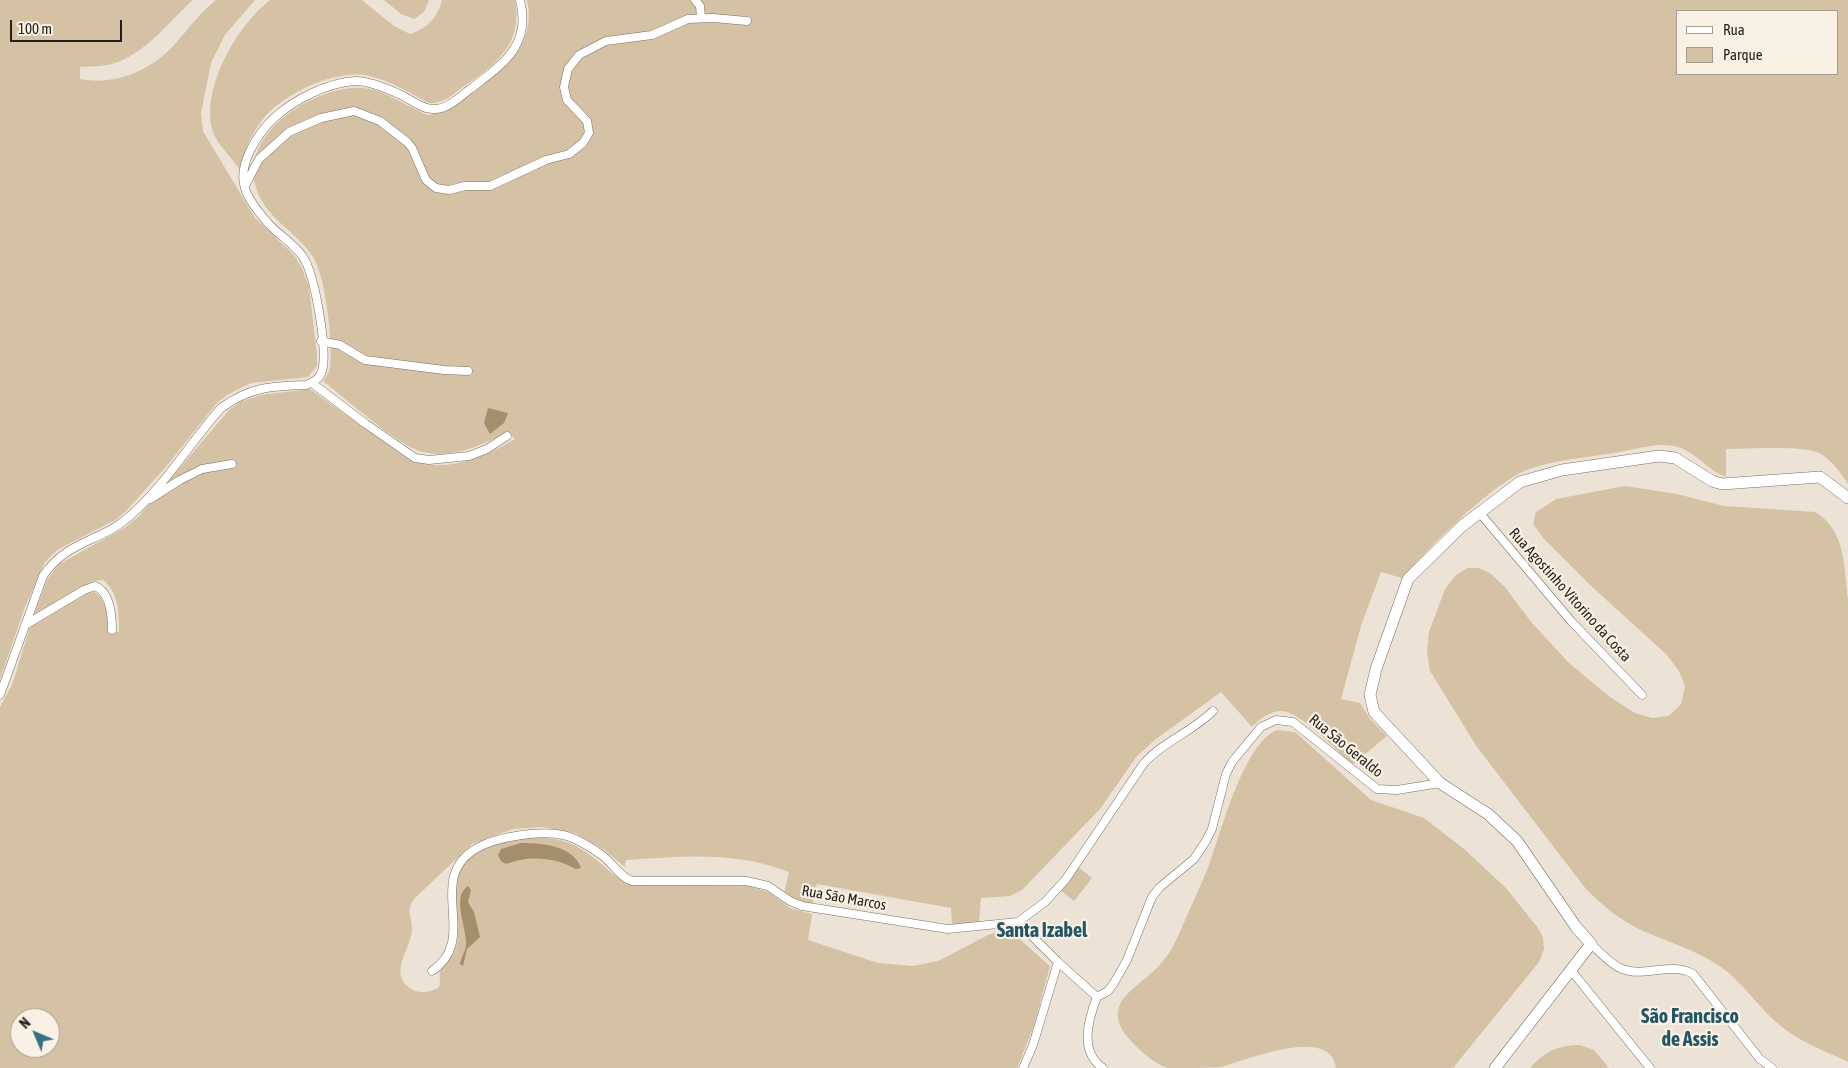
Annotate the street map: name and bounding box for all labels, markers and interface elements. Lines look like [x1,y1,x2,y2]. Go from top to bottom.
scale bar [12,10,125,42]
legend [1676,10,1838,75]
text: 100 m [18,20,52,37]
text: Rua [1723,21,1745,38]
text: Parque [1723,46,1763,63]
street label: Rua Agostinho Vitorino da Costa [1505,524,1635,666]
street label: Rua São Geraldo [1305,711,1387,781]
street label: Rua São Marcos [800,882,888,914]
district label: Santa Izabel [997,919,1087,943]
district label: São Francisco de Assis [1641,1005,1739,1052]
north arrow [10,1008,60,1058]
text: N [17,1015,34,1032]

